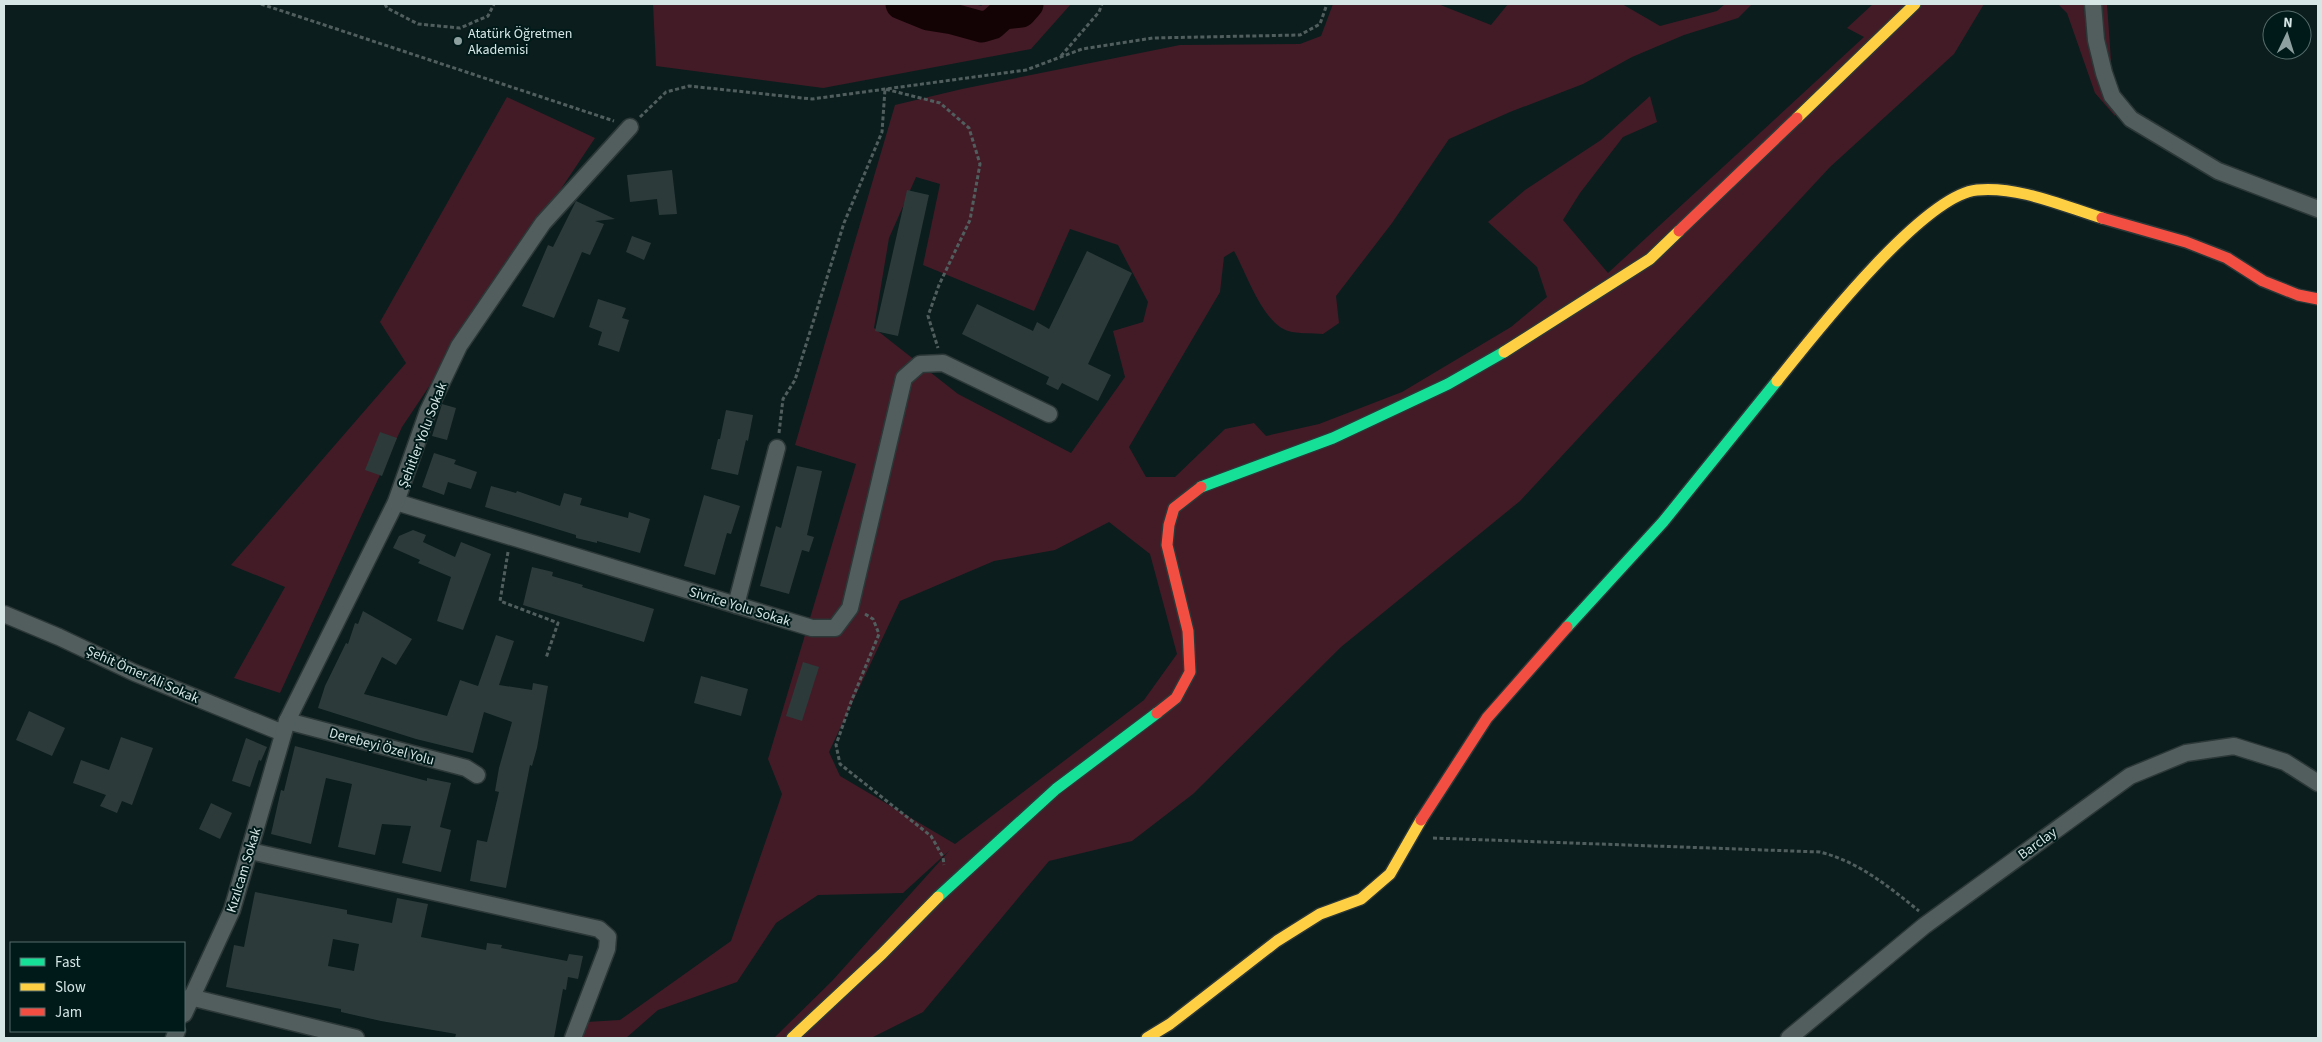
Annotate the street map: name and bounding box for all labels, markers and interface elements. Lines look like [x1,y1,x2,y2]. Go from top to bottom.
north arrow [2262,10,2312,60]
text: N [2282,13,2293,33]
place label: Atatürk Öğretmen Akademisi [468,24,572,60]
marker: Atatürk Öğretmen Akademisi [452,35,464,47]
street label: Şehitler Yolu Sokak [394,379,452,491]
street label: Sivrice Yolu Sokak [687,582,793,632]
street label: Şehit Ömer Ali Sokak [83,641,202,709]
street label: Derebeyi Özel Yolu [327,723,436,771]
street label: Barclay [2014,823,2061,865]
street label: Kızılcam Sokak [222,825,266,915]
legend [10,942,185,1032]
text: Fast [55,952,81,973]
text: Slow [55,977,86,998]
text: Jam [55,1002,82,1023]

